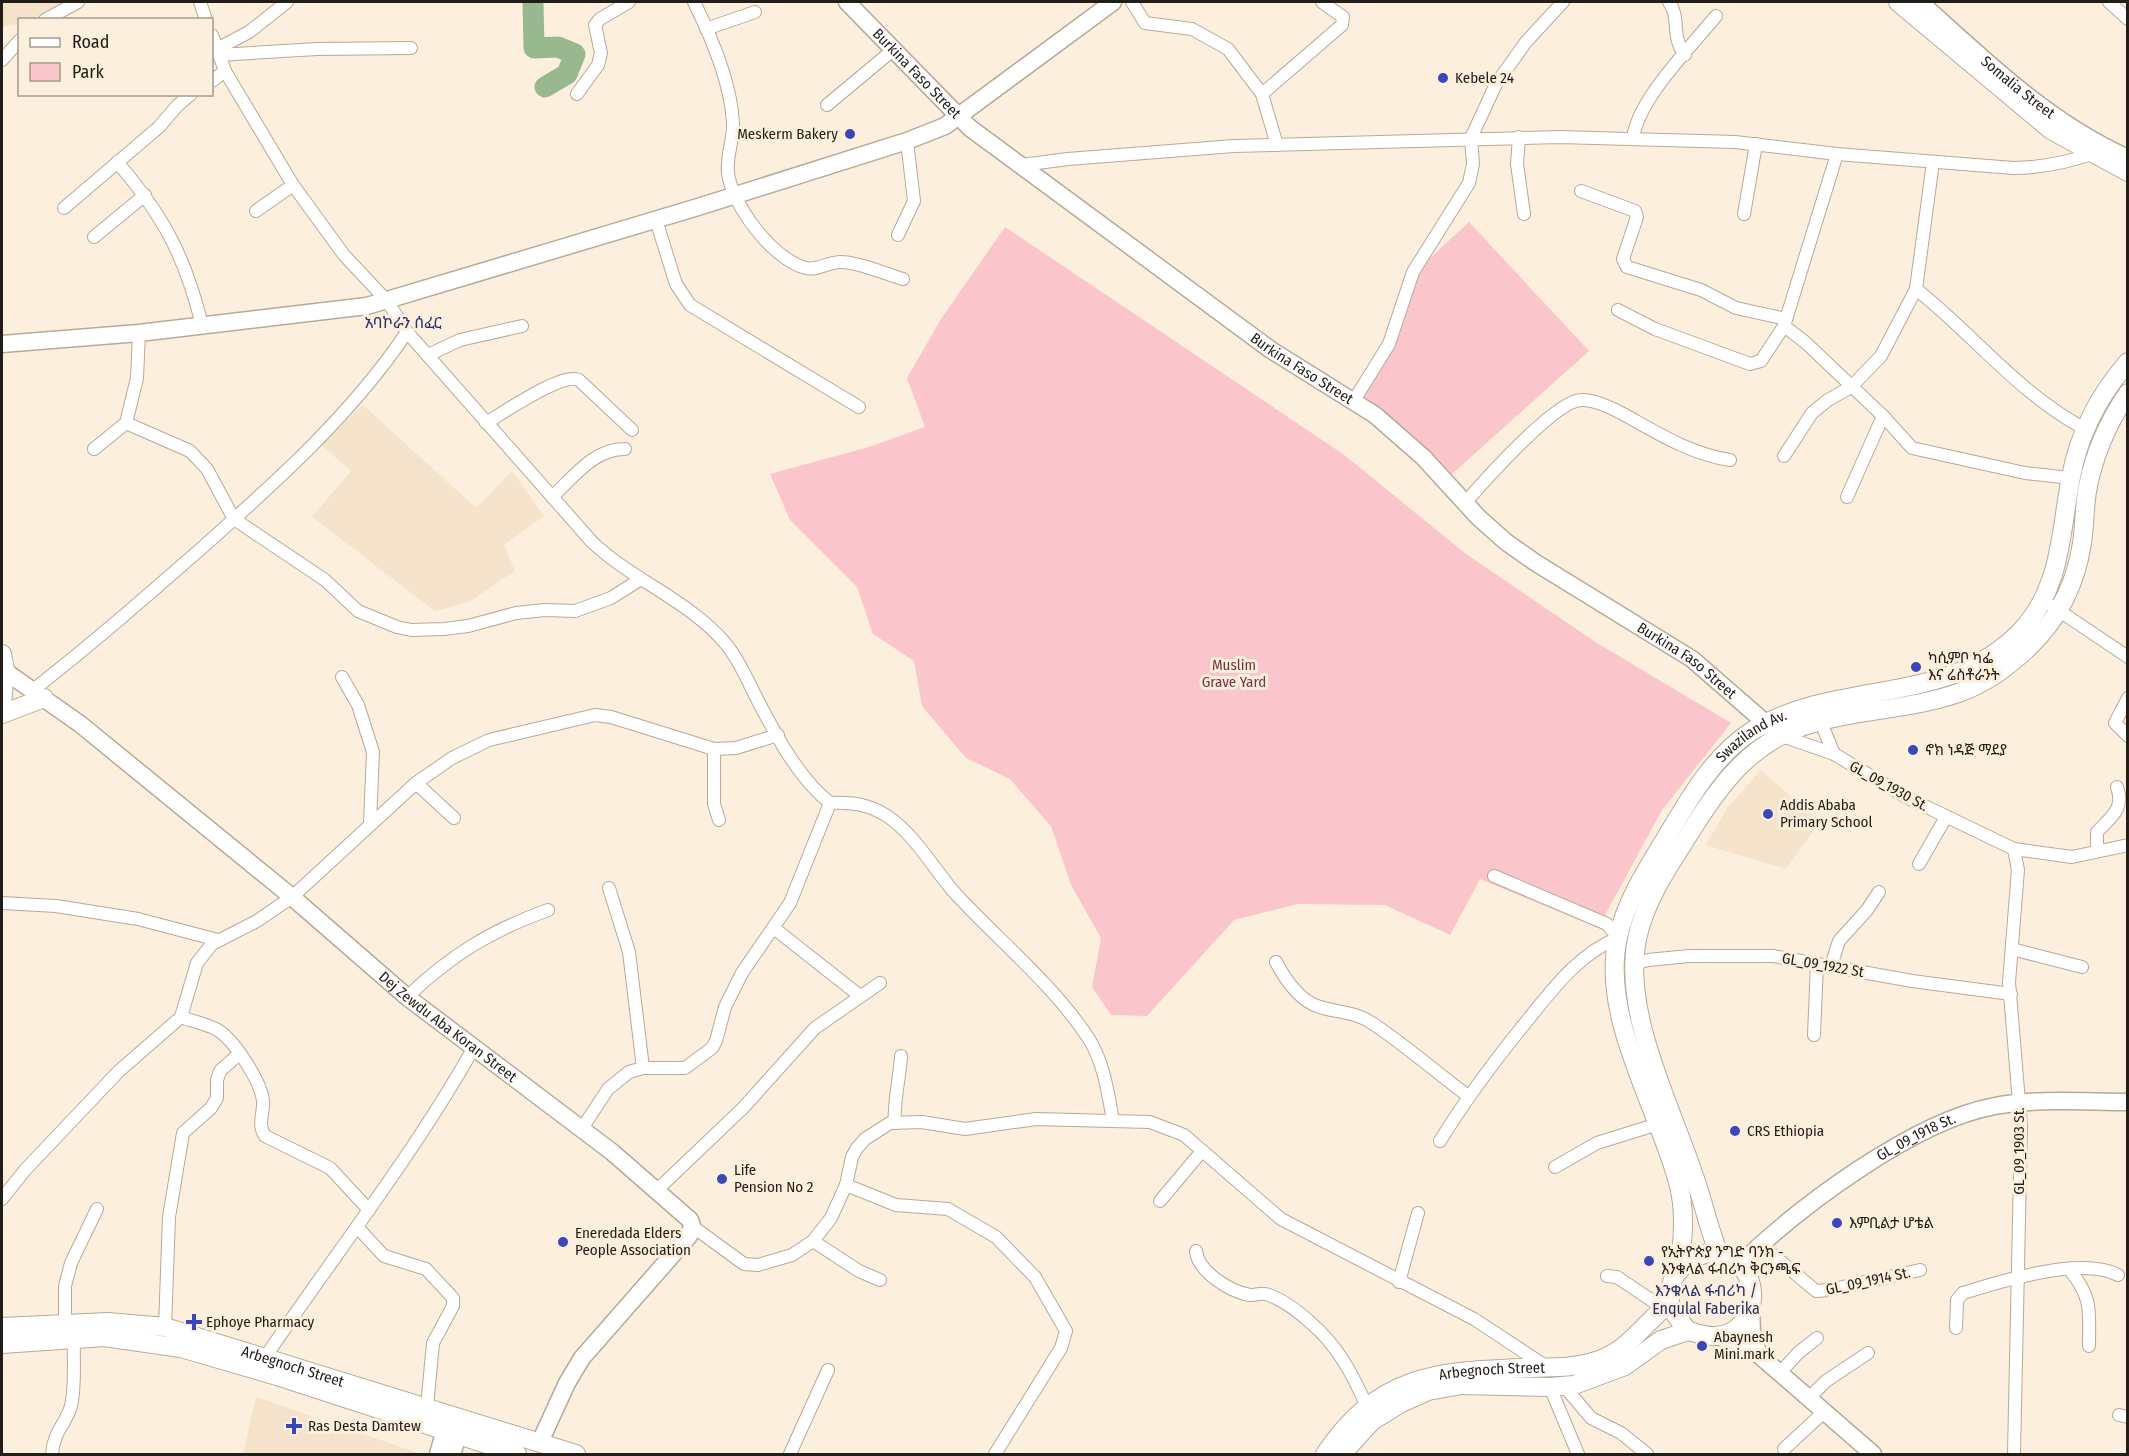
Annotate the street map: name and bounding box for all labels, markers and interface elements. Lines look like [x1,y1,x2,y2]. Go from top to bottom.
legend [18,18,213,96]
street label: Burkina Faso Street [869,25,965,122]
text: Road [72,31,109,53]
street label: Somalia Street [1977,52,2059,122]
text: Park [72,61,105,83]
place label: Kebele 24 [1455,69,1514,87]
marker: Kebele 24 [1436,71,1450,85]
place label: Meskerm Bakery [737,125,838,143]
marker: Meskerm Bakery [843,127,857,141]
district label: አባኮራን ሰፈር [364,313,442,332]
street label: Burkina Faso Street [1247,329,1357,408]
street label: Burkina Faso Street [1634,619,1740,703]
place label: ካሲምቦ ካፌ እና ሬስቶራንት [1928,649,2000,684]
park label: Muslim Grave Yard [1202,656,1266,691]
marker: ካሲምቦ ካፌ እና ሬስቶራንት [1909,660,1923,674]
street label: Swaziland Av. [1712,706,1789,766]
place label: ኖክ ነዳጅ ማደያ [1925,741,2007,759]
marker: ኖክ ነዳጅ ማደያ [1906,743,1920,757]
street label: GL_09_1930 St. [1846,757,1932,815]
place label: Addis Ababa Primary School [1780,796,1872,831]
marker: Addis Ababa Primary School [1761,807,1775,821]
street label: GL_09_1922 St [1781,949,1865,981]
street label: Dej Zewdu Aba Koran Street [375,968,520,1086]
street label: GL_09_1903 St. [2010,1107,2028,1195]
street label: GL_09_1918 St. [1873,1109,1958,1165]
place label: CRS Ethiopia [1747,1122,1824,1140]
marker: CRS Ethiopia [1728,1124,1742,1138]
place label: Life Pension No 2 [734,1161,814,1196]
marker: Life Pension No 2 [715,1172,729,1186]
place label: እምቢልታ ሆቴል [1849,1214,1934,1232]
marker: እምቢልታ ሆቴል [1830,1216,1844,1230]
place label: Eneredada Elders People Association [575,1224,691,1259]
marker: Eneredada Elders People Association [556,1235,570,1249]
place label: የኢትዮጵያ ንግድ ባንክ - እንቁላል ፋብሪካ ቅርንጫፍ [1661,1243,1801,1278]
marker: የኢትዮጵያ ንግድ ባንክ - እንቁላል ፋብሪካ ቅርንጫፍ [1642,1254,1656,1268]
street label: GL_09_1914 St. [1824,1263,1912,1299]
district label: እንቁላል ፋብሪካ / Enqulal Faberika [1652,1281,1760,1318]
place label: Ephoye Pharmacy [206,1313,315,1331]
marker: Ephoye Pharmacy [187,1315,201,1329]
place label: Abaynesh Mini.mark [1714,1328,1774,1363]
marker: Abaynesh Mini.mark [1695,1339,1709,1353]
street label: Arbegnoch Street [239,1342,346,1391]
street label: Arbegnoch Street [1437,1359,1545,1384]
marker: Ras Desta Damtew [285,1417,303,1435]
place label: Ras Desta Damtew [308,1417,421,1435]

